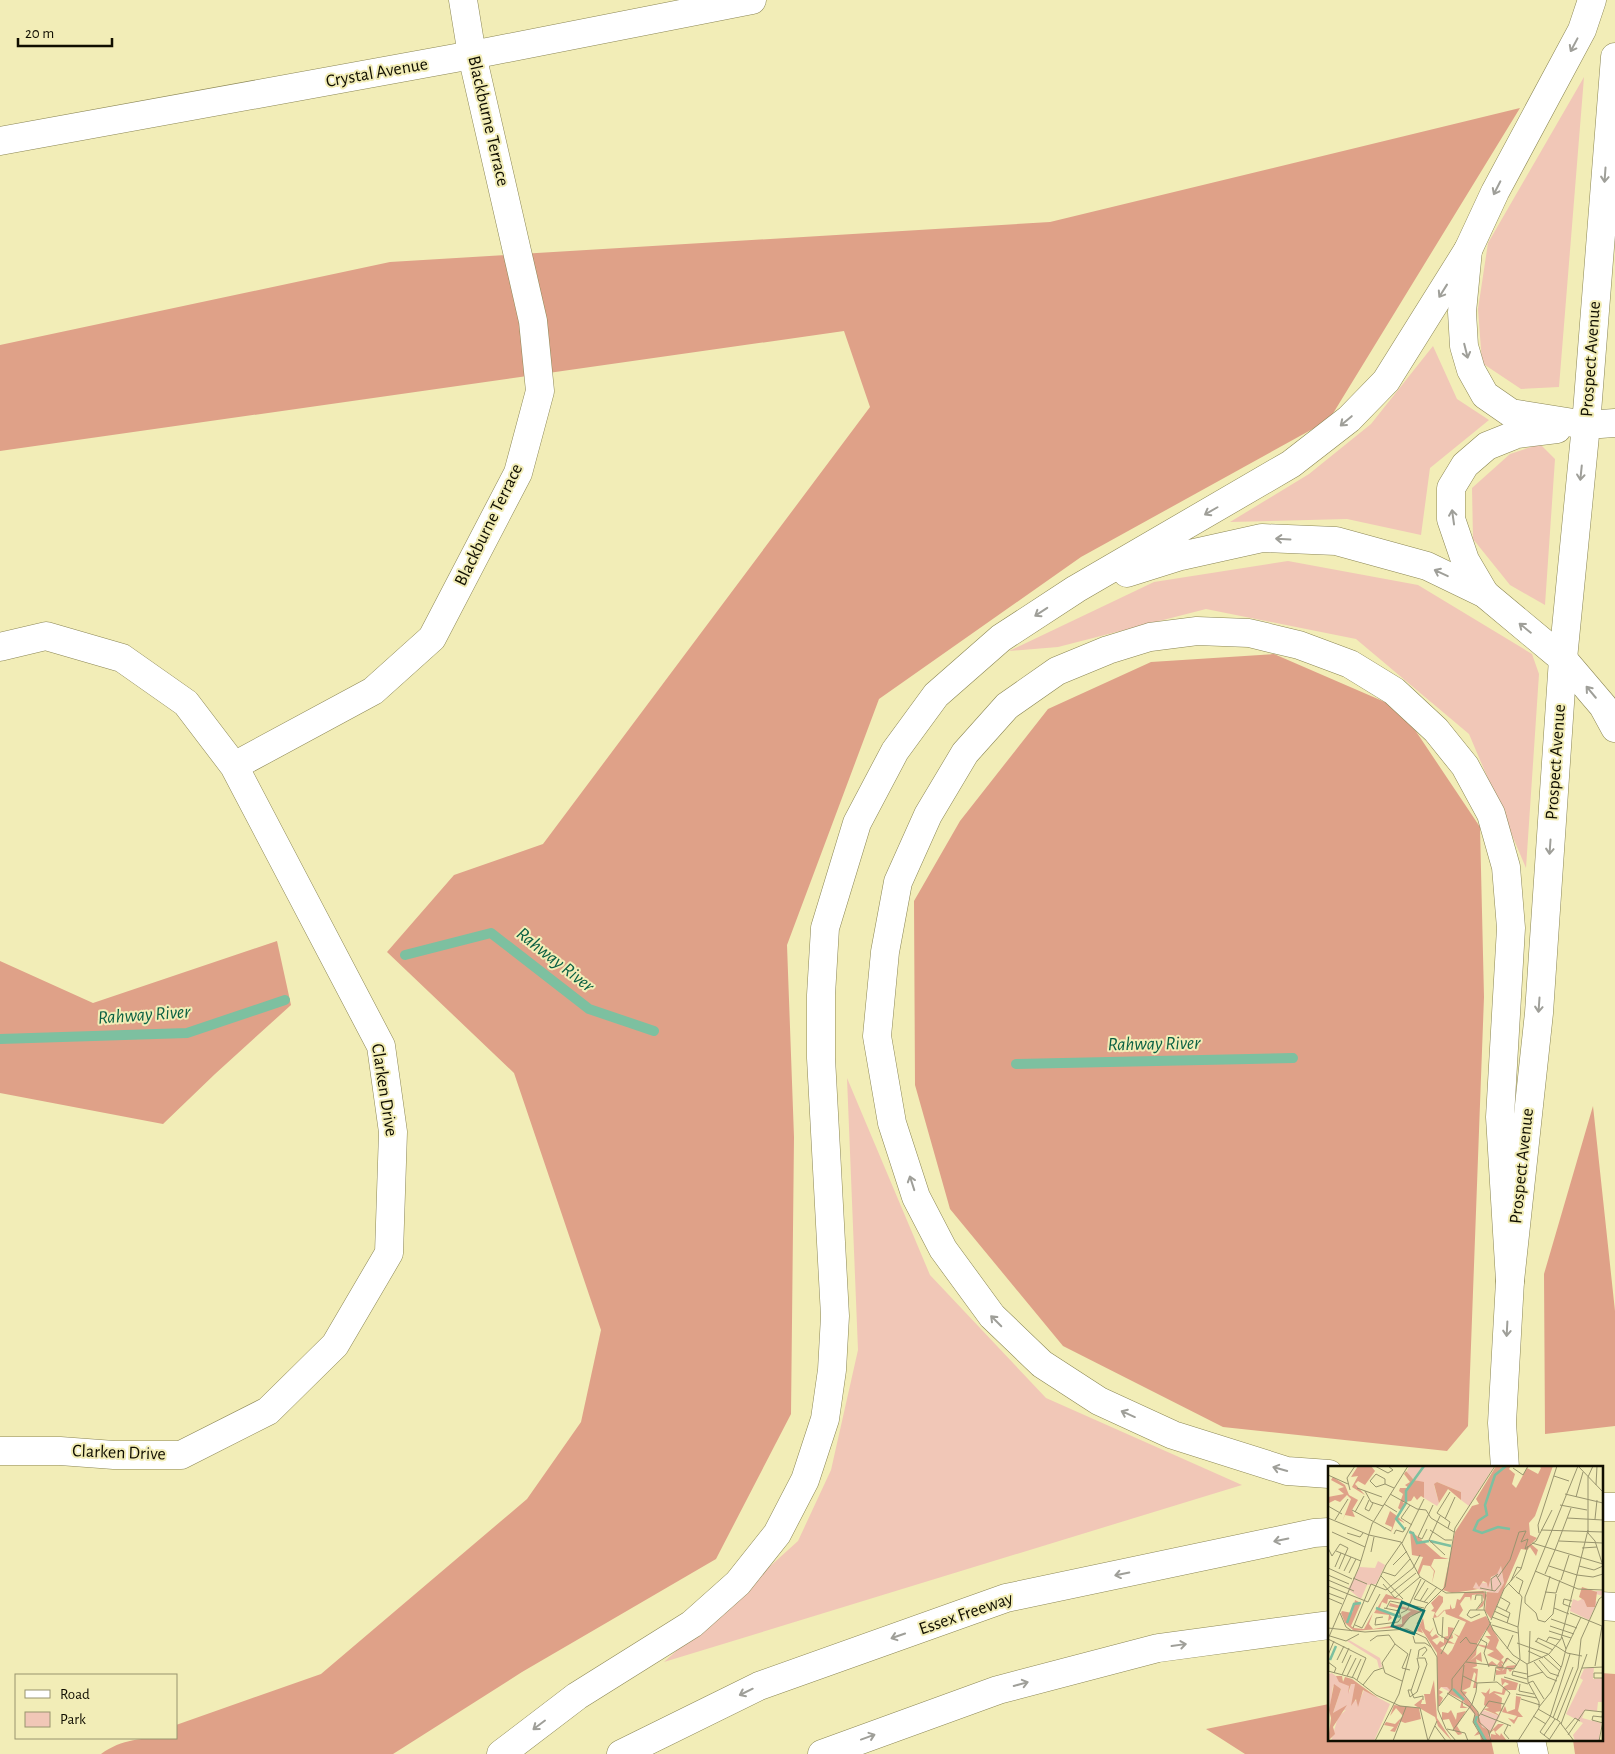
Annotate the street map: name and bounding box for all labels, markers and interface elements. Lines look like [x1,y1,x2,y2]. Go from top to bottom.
scale bar [18,15,111,47]
text: 20 m [25,26,54,41]
one-way arrow [1569,37,1578,52]
street label: Blackburne Terrace [464,54,512,188]
street label: Crystal Avenue [325,55,429,91]
one-way arrow [1600,167,1610,183]
one-way arrow [1492,180,1501,195]
one-way arrow [1437,284,1447,298]
street label: Prospect Avenue [1578,301,1604,417]
one-way arrow [1461,342,1471,358]
one-way arrow [1340,416,1353,427]
street label: Blackburne Terrace [452,461,526,589]
one-way arrow [1576,465,1586,481]
one-way arrow [1205,507,1219,517]
one-way arrow [1447,510,1457,526]
one-way arrow [1275,534,1291,543]
one-way arrow [1434,568,1449,577]
one-way arrow [1035,607,1049,617]
one-way arrow [1518,623,1531,634]
one-way arrow [1585,686,1596,699]
street label: Prospect Avenue [1543,704,1569,820]
one-way arrow [1545,839,1555,855]
water label: Rahway River [513,924,598,996]
one-way arrow [1534,997,1544,1013]
water label: Rahway River [97,1002,192,1028]
water label: Rahway River [1108,1034,1201,1054]
street label: Clarken Drive [368,1042,400,1138]
street label: Prospect Avenue [1507,1107,1537,1225]
one-way arrow [906,1175,916,1191]
one-way arrow [991,1315,1003,1327]
one-way arrow [1503,1321,1512,1337]
one-way arrow [1121,1409,1136,1419]
street label: Clarken Drive [72,1442,166,1464]
one-way arrow [1273,1463,1289,1473]
inset map [1328,1466,1602,1742]
one-way arrow [1273,1536,1289,1545]
one-way arrow [1114,1569,1130,1579]
street label: Essex Freeway [917,1589,1016,1639]
one-way arrow [891,1632,907,1641]
one-way arrow [1171,1640,1187,1650]
legend [15,1674,178,1739]
one-way arrow [1013,1678,1029,1688]
text: Road [60,1687,90,1702]
one-way arrow [739,1688,754,1697]
text: Park [60,1712,86,1727]
one-way arrow [532,1720,546,1730]
one-way arrow [860,1732,875,1741]

